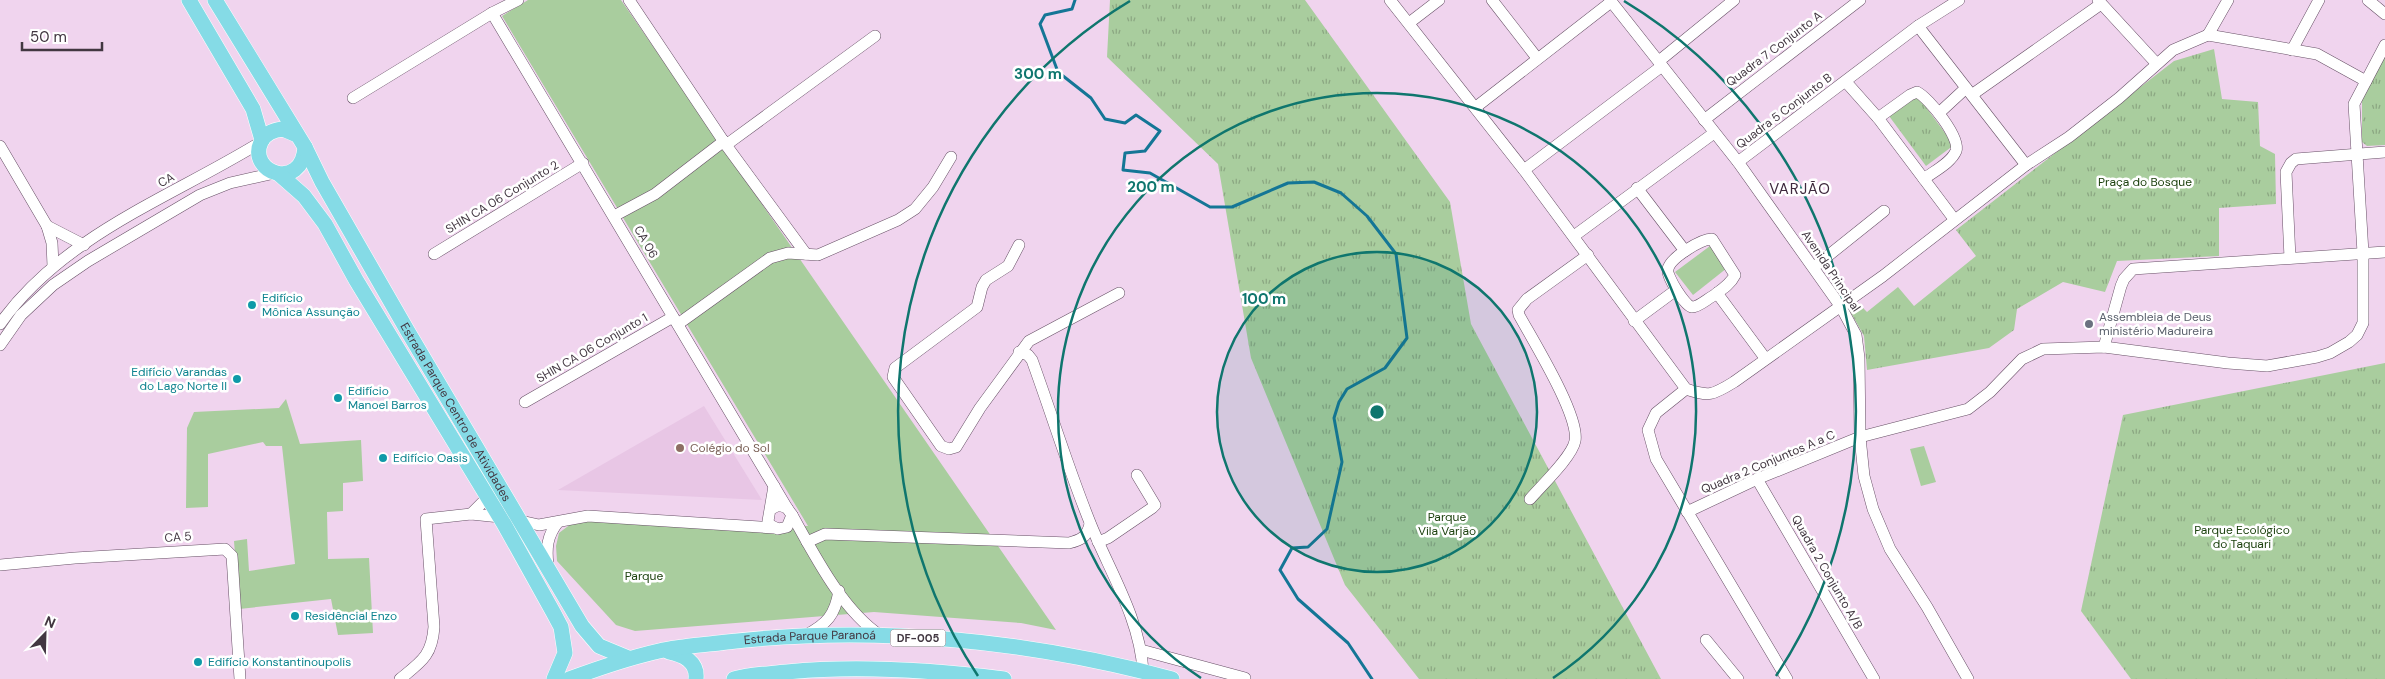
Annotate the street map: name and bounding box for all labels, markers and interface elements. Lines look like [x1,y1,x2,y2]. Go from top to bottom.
street label: Quadra 7 Conjunto A [1723,8,1825,90]
scale bar [22,20,102,52]
text: 50 m [30,27,67,47]
text: 300 m [1014,64,1062,84]
street label: Quadra 5 Conjunto B [1733,70,1835,152]
street label: SHIN CA 06 Conjunto 2 [443,157,561,237]
street label: CA [155,169,177,191]
park label: Praça do Bosque [2098,174,2192,190]
text: 200 m [1127,177,1175,197]
district label: VARJÃO [1769,179,1831,199]
street label: CA 06 [630,223,662,261]
street label: Avenida Principal [1798,227,1864,315]
text: 100 m [1242,289,1286,309]
place label: Edifício Mônica Assunção [262,290,360,320]
marker: Edifício Mônica Assunção [246,299,258,311]
place label: Assembleia de Deus ministério Madureira [2099,309,2213,339]
street label: SHIN CA 06 Conjunto 1 [534,310,650,386]
marker: Assembleia de Deus ministério Madureira [2083,318,2095,330]
street label: Estrada Parque Centro de Atividades [396,320,515,505]
place label: Edifício Varandas do Lago Norte II [131,364,227,394]
marker: Edifício Varandas do Lago Norte II [231,373,243,385]
place label: Edifício Manoel Barros [348,383,427,413]
marker: Edifício Manoel Barros [332,392,344,404]
centre of rings [1368,403,1386,421]
street label: Quadra 2 Conjuntos A a C [1699,426,1838,498]
place label: Colégio do Sol [690,440,770,456]
marker: Colégio do Sol [674,442,686,454]
place label: Edifício Oasis [393,450,468,466]
marker: Edifício Oasis [377,452,389,464]
park label: Parque Vila Varjão [1418,509,1476,539]
street label: Quadra 2 Conjunto A/B [1788,512,1866,632]
park label: Parque Ecológico do Taquari [2194,522,2290,552]
street label: CA 5 [164,528,192,546]
park label: Parque [625,568,664,584]
place label: Residêncial Enzo [305,608,397,624]
north arrow [20,609,70,659]
marker: Residêncial Enzo [289,610,301,622]
text: N [42,612,58,632]
street label: Estrada Parque Paranoá [743,627,876,648]
road number: DF-005 [890,630,946,646]
place label: Edifício Konstantinoupolis [208,654,351,670]
marker: Edifício Konstantinoupolis [192,656,204,668]

